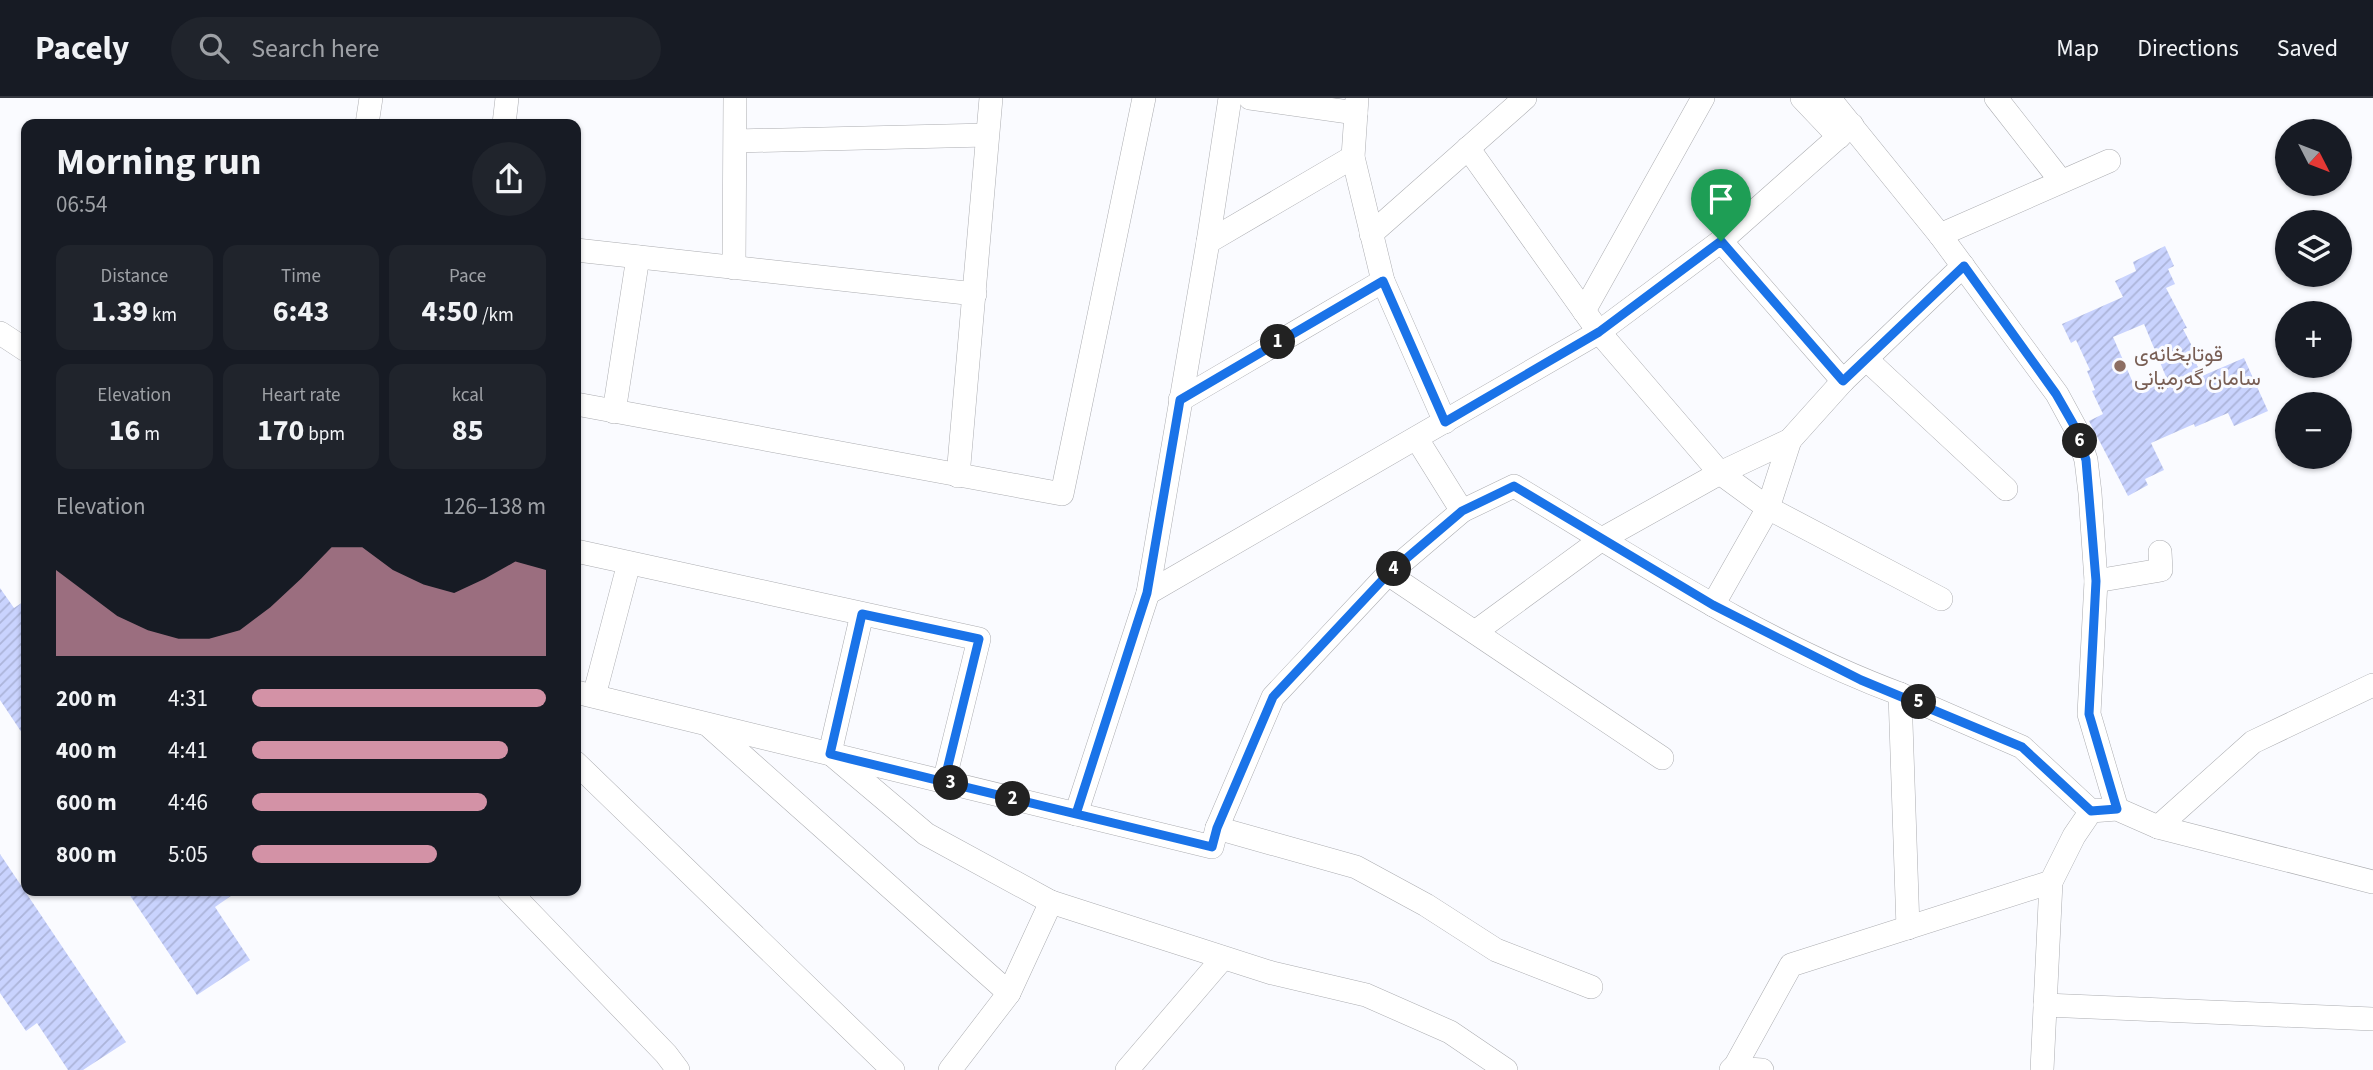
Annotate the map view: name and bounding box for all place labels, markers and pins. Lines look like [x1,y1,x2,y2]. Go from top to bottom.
pin [1691,169,1751,241]
pin: 1 [1260,324,1296,360]
place label: قوتابخانەی سامان گەرمیانی [2134,339,2261,393]
marker: قوتابخانەی سامان گەرمیانی [2112,358,2128,374]
pin: 6 [2062,424,2098,458]
pin: 4 [1376,552,1412,587]
pin: 5 [1902,684,1937,720]
pin: 3 [934,766,968,800]
pin: 2 [996,782,1030,816]

